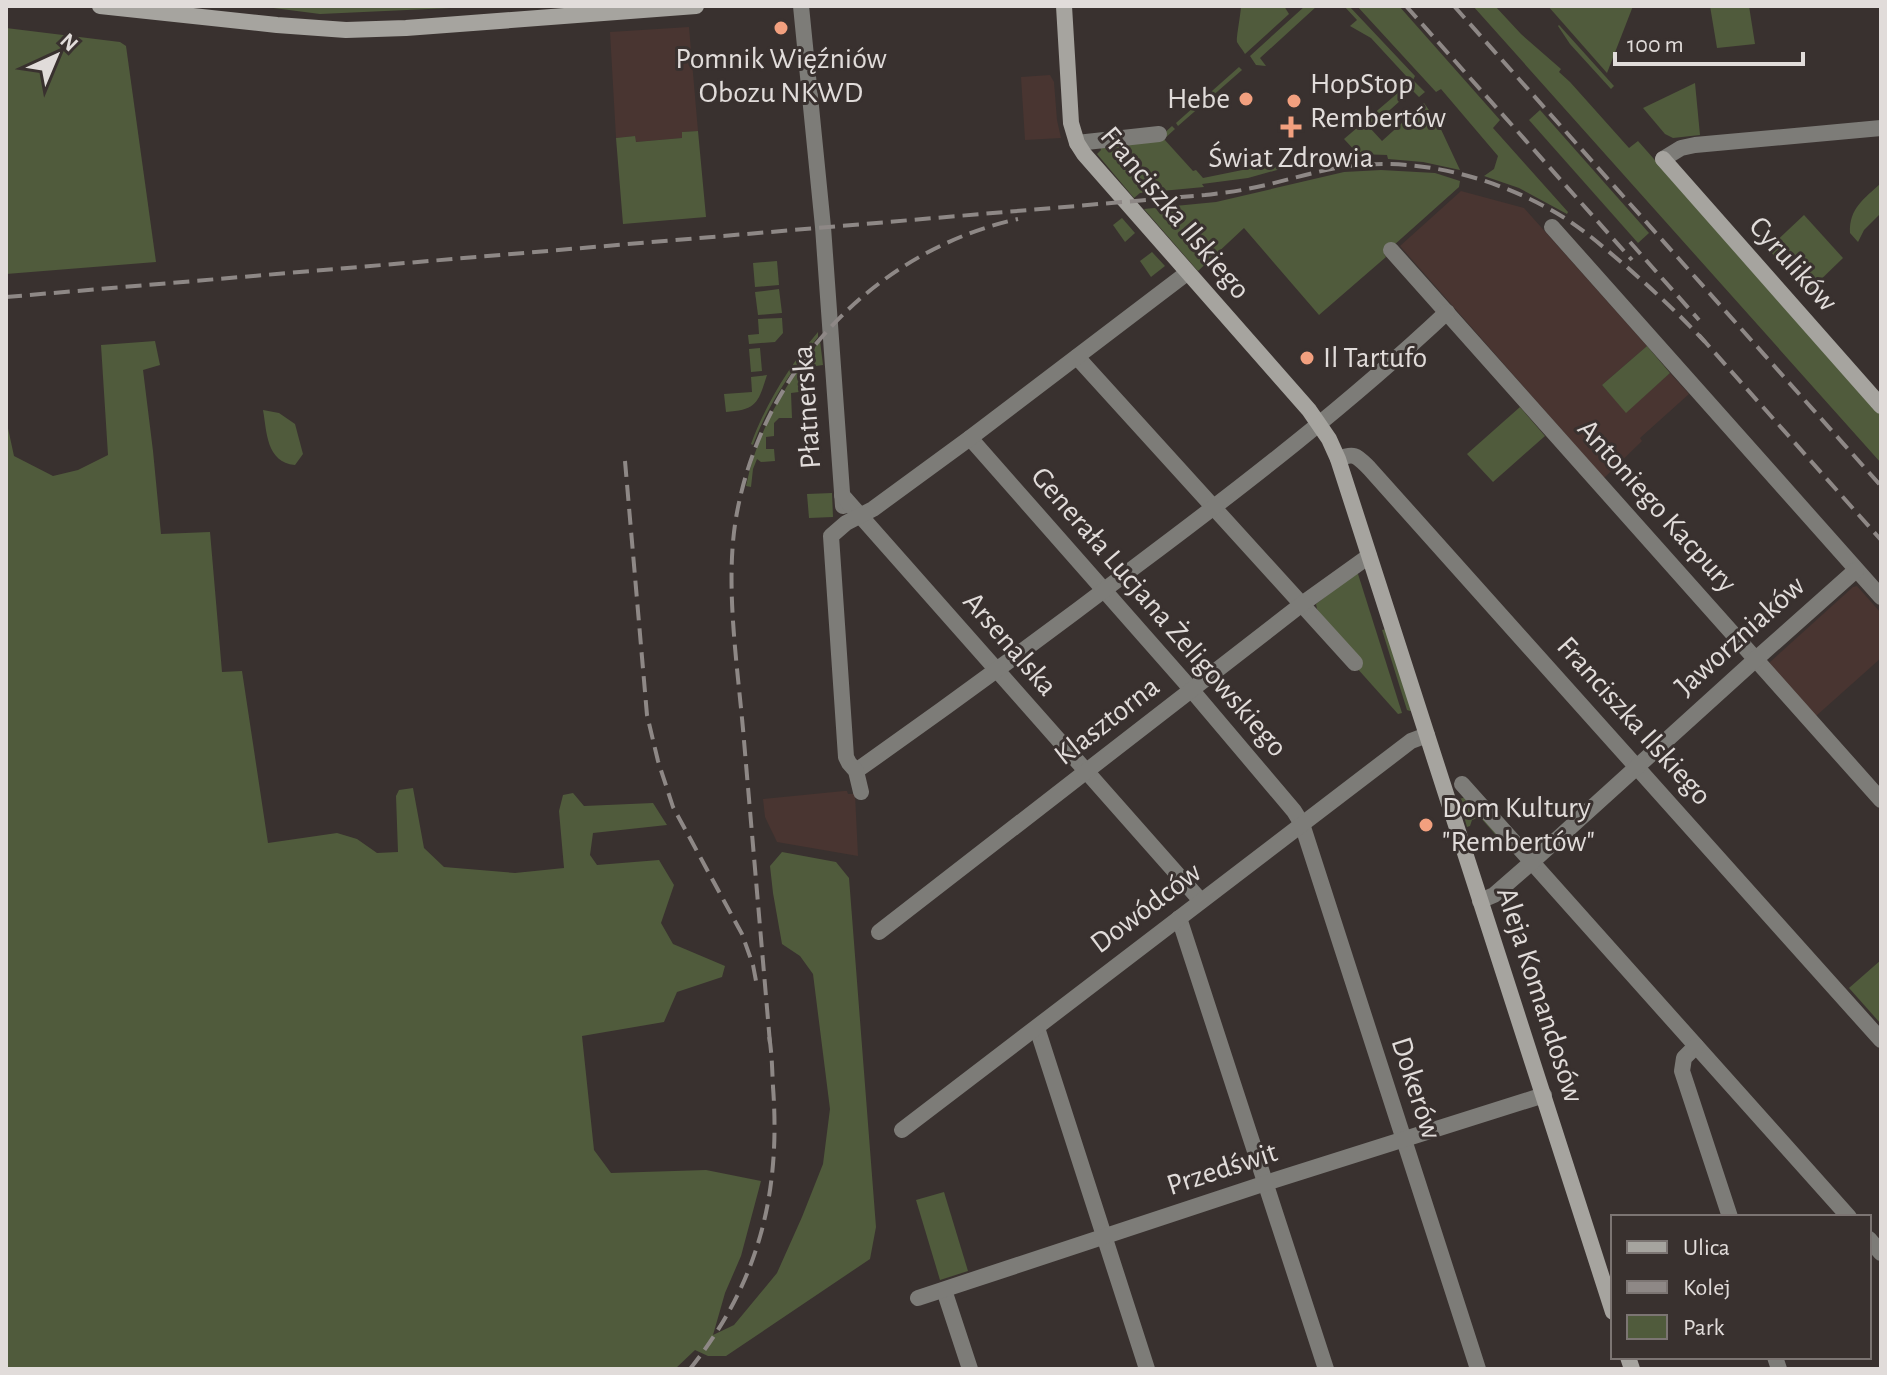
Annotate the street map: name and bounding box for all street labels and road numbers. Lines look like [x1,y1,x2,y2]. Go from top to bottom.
street label: Franciszka Ilskiego [1094,121,1256,305]
street label: Cyrulików [1743,211,1843,317]
street label: Płatnerska [788,344,826,470]
street label: Antoniego Kacpury [1572,414,1742,598]
street label: Generała Lucjana Żeligowskiego [1025,460,1294,763]
street label: Jaworzniaków [1669,570,1811,702]
street label: Arsenalska [957,586,1063,702]
street label: Franciszka Ilskiego [1551,631,1717,811]
street label: Klasztorna [1049,671,1165,771]
street label: Dowódców [1085,857,1207,959]
street label: Aleja Komandosów [1491,884,1589,1106]
street label: Dokerów [1385,1033,1447,1143]
street label: Przedświt [1163,1137,1281,1201]

